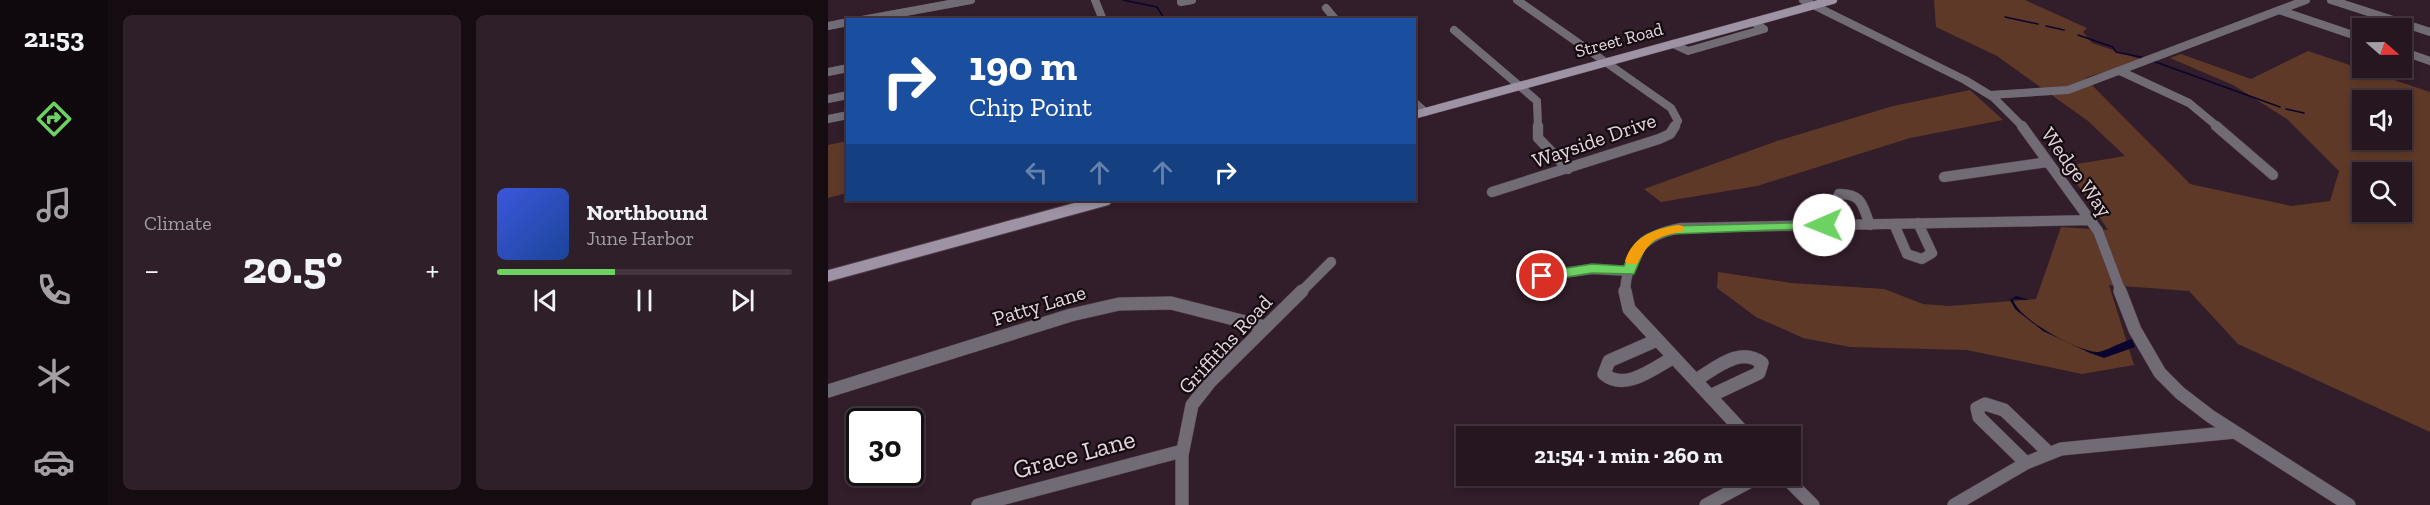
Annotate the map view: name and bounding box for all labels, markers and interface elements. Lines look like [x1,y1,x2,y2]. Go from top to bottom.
street label: Street Road [1573,18,1666,62]
north arrow [2352,18,2412,78]
map controls [2352,18,2412,222]
text: 21:53 [24,22,84,54]
text: 190 m [969,40,1077,91]
icon: right [870,42,948,120]
button: sound [2352,90,2412,150]
text: Chip Point [969,91,1092,123]
icon: directions [33,98,75,140]
street label: Wayside Drive [1529,107,1659,173]
street label: Wedge Way [2036,122,2118,222]
icon: left [1020,156,1053,189]
icon: ahead [1083,156,1116,189]
icon: ahead [1146,156,1179,189]
icon: right [1209,156,1242,189]
button: search [2352,162,2412,222]
icon: music [33,184,75,226]
position arrow [1792,193,1856,257]
text: Northbound [587,199,708,226]
text: Climate [144,211,212,235]
text: June Harbor [587,226,694,250]
text: 20.5° [242,241,343,295]
text: − [144,250,159,289]
text: + [426,250,440,289]
pin [1516,250,1567,301]
icon: arrive [1525,259,1558,292]
icon: phone [33,269,75,311]
street label: Patty Lane [989,279,1089,331]
icon: previous [529,284,562,317]
icon: pause [628,284,661,317]
icon: next [726,284,759,317]
street label: Griffiths Road [1173,289,1277,399]
icon: climate [33,355,75,397]
speed limit sign: 30 [846,408,924,486]
street label: Grace Lane [1009,422,1139,486]
icon: car [33,441,75,483]
text: 21:54 · 1 min · 260 m [1534,442,1723,469]

